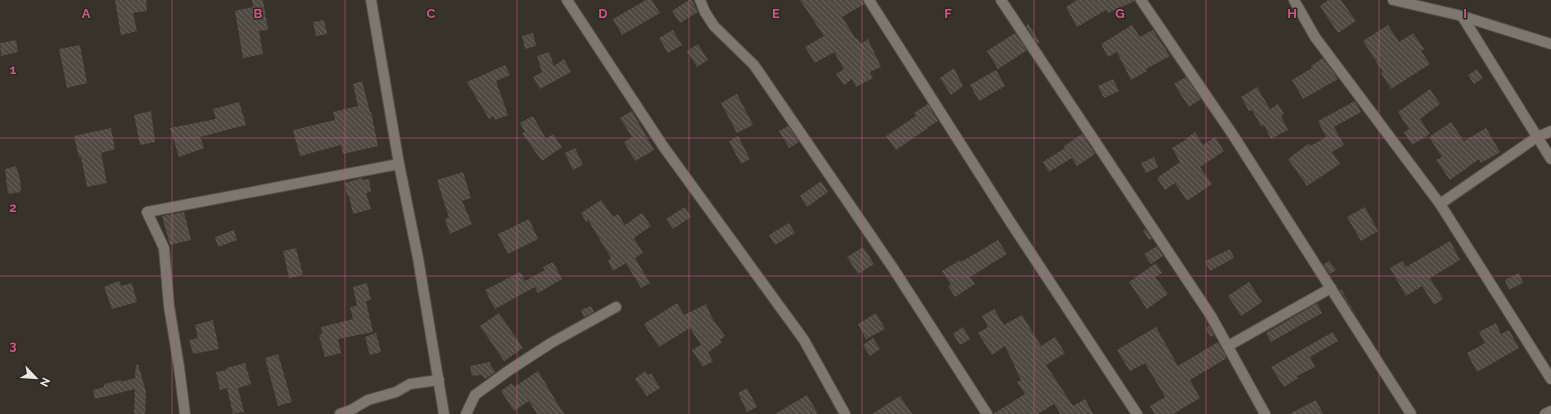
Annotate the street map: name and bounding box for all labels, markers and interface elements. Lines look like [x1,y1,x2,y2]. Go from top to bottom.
text: A [82,6,91,21]
text: B [254,6,263,21]
text: C [427,6,436,21]
text: D [598,6,608,21]
text: E [772,6,780,21]
text: F [944,6,952,21]
text: G [1115,6,1125,21]
text: H [1287,6,1297,21]
text: I [1463,6,1467,21]
text: 1 [10,62,17,77]
text: 2 [9,200,17,215]
text: 3 [9,338,17,353]
north arrow [16,358,56,398]
text: N [37,375,52,389]

